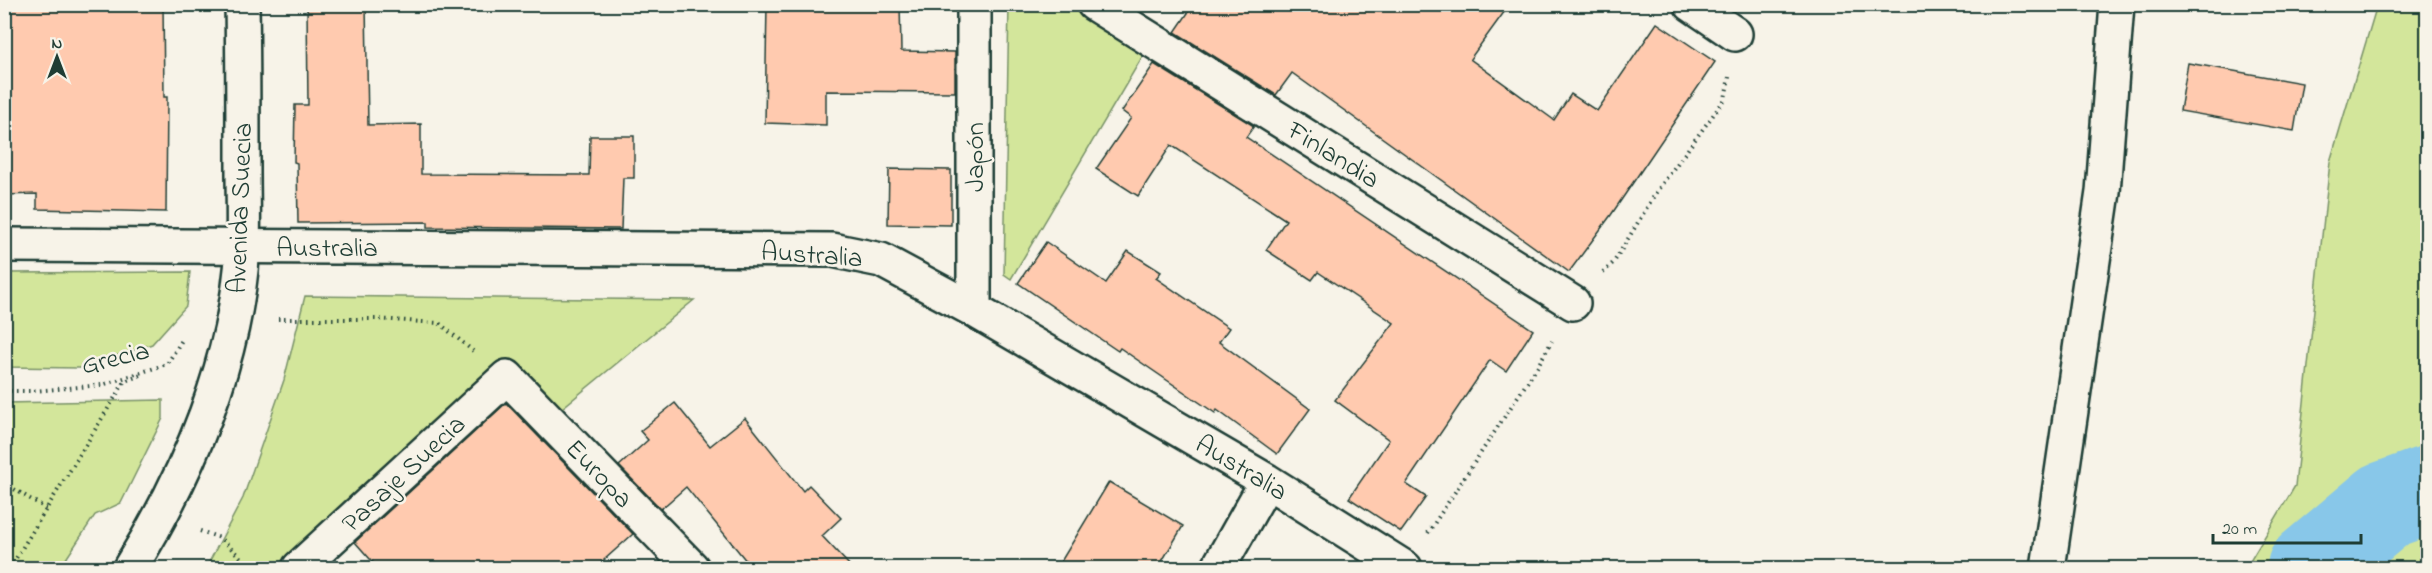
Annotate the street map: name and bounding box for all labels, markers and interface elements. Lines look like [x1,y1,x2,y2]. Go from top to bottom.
north arrow [27,27,87,87]
text: N [52,32,63,56]
street label: Finlandia [1278,112,1387,200]
street label: Avenida Suecia [219,122,264,294]
street label: Japón [957,122,996,192]
street label: Australia [276,230,378,269]
street label: Australia [760,233,864,279]
street label: Grecia [77,332,154,387]
street label: Pasaje Suecia [334,407,476,543]
street label: Australia [1187,426,1294,512]
street label: Europa [555,431,641,518]
scale bar [2213,507,2362,545]
text: 20 m [2222,517,2257,543]

